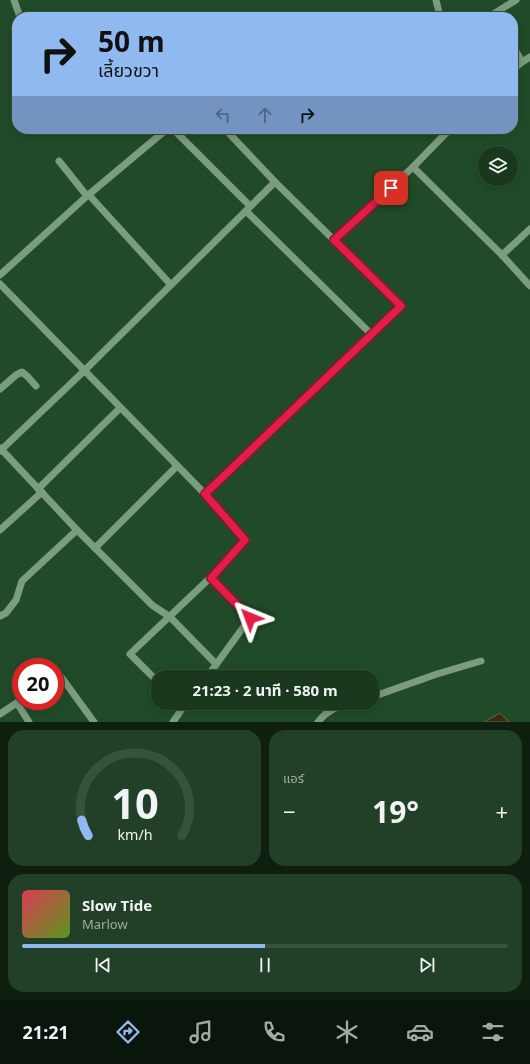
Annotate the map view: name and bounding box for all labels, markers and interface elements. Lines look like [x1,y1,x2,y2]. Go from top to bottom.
text: 50 m [98,22,165,60]
icon: right [32,28,84,80]
text: เลี้ยวขวา [98,58,159,82]
icon: left [212,104,234,126]
icon: ahead [254,104,276,126]
icon: right [296,104,318,126]
map controls [478,146,518,186]
button: layers [478,146,518,186]
pin [374,171,408,205]
icon: arrive [380,177,402,199]
position arrow [229,597,271,639]
speed limit sign: 20 [12,658,64,710]
text: 21:23 · 2 นาที · 580 m [192,680,338,700]
text: แอร์ [283,769,304,787]
text: 10 [111,775,158,831]
text: 19° [372,791,419,832]
text: − [283,796,296,826]
text: + [495,796,508,826]
text: km/h [117,825,152,844]
text: Slow Tide [82,895,152,915]
text: Marlow [82,915,128,933]
icon: previous [92,954,114,976]
icon: pause [254,954,276,976]
icon: next [416,954,438,976]
icon: directions [114,1018,142,1046]
icon: music [187,1018,215,1046]
icon: phone [260,1018,288,1046]
icon: climate [333,1018,361,1046]
icon: car [406,1018,434,1046]
icon: filters [479,1018,507,1046]
text: 21:21 [23,1020,69,1044]

